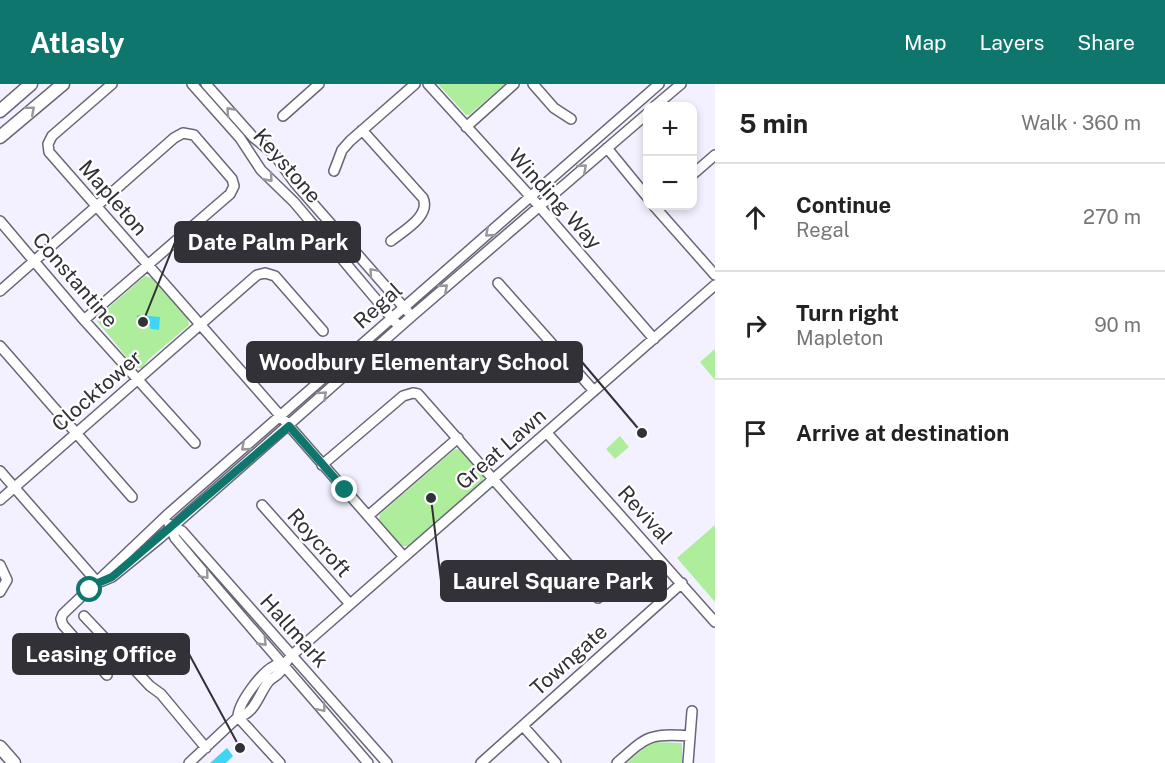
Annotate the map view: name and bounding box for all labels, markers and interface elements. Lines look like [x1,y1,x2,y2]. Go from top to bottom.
text: Atlasly [30,26,124,59]
text: Map [904,30,947,55]
text: Layers [980,30,1044,55]
text: Share [1077,30,1135,55]
map controls [643,102,697,210]
button: + [643,102,697,156]
one-way arrow [24,107,35,118]
one-way arrow [226,107,237,118]
text: 5 min [739,108,808,139]
text: Walk · 360 m [1021,111,1141,135]
street label: Keystone [248,123,327,208]
street label: Winding Way [504,143,607,254]
street label: Mapleton [74,155,153,241]
button: − [643,156,697,210]
one-way arrow [576,164,587,175]
one-way arrow [262,171,273,182]
text: Continue [796,192,891,218]
icon: ahead [739,201,772,234]
text: 270 m [1083,205,1141,229]
text: Regal [796,218,850,242]
callout: Date Palm Park [175,222,360,262]
one-way arrow [485,226,496,237]
street label: Constantine [27,227,123,332]
text: Date Palm Park [188,229,349,255]
one-way arrow [369,268,380,279]
street label: Regal [348,277,407,334]
one-way arrow [437,284,448,295]
text: Turn right [796,300,899,326]
icon: right [739,309,772,342]
text: 90 m [1094,313,1141,337]
text: Mapleton [796,326,883,350]
callout: Woodbury Elementary School [247,342,582,382]
street label: Clocktower [47,345,147,436]
text: Woodbury Elementary School [259,349,569,375]
one-way arrow [316,391,327,402]
street label: Great Lawn [451,403,551,495]
icon: arrive [739,417,772,450]
text: Arrive at destination [796,420,1009,446]
one-way arrow [242,440,252,451]
route end [331,476,357,502]
street label: Revival [613,480,678,549]
street label: Roycroft [282,503,357,582]
callout: Laurel Square Park [441,561,666,601]
one-way arrow [198,568,209,579]
text: Laurel Square Park [452,568,654,594]
route start [76,576,102,602]
street label: Hallmark [255,589,334,673]
street label: Towngate [525,619,612,701]
callout: Leasing Office [13,634,189,674]
one-way arrow [256,635,267,645]
text: Leasing Office [25,641,177,667]
one-way arrow [315,701,326,712]

